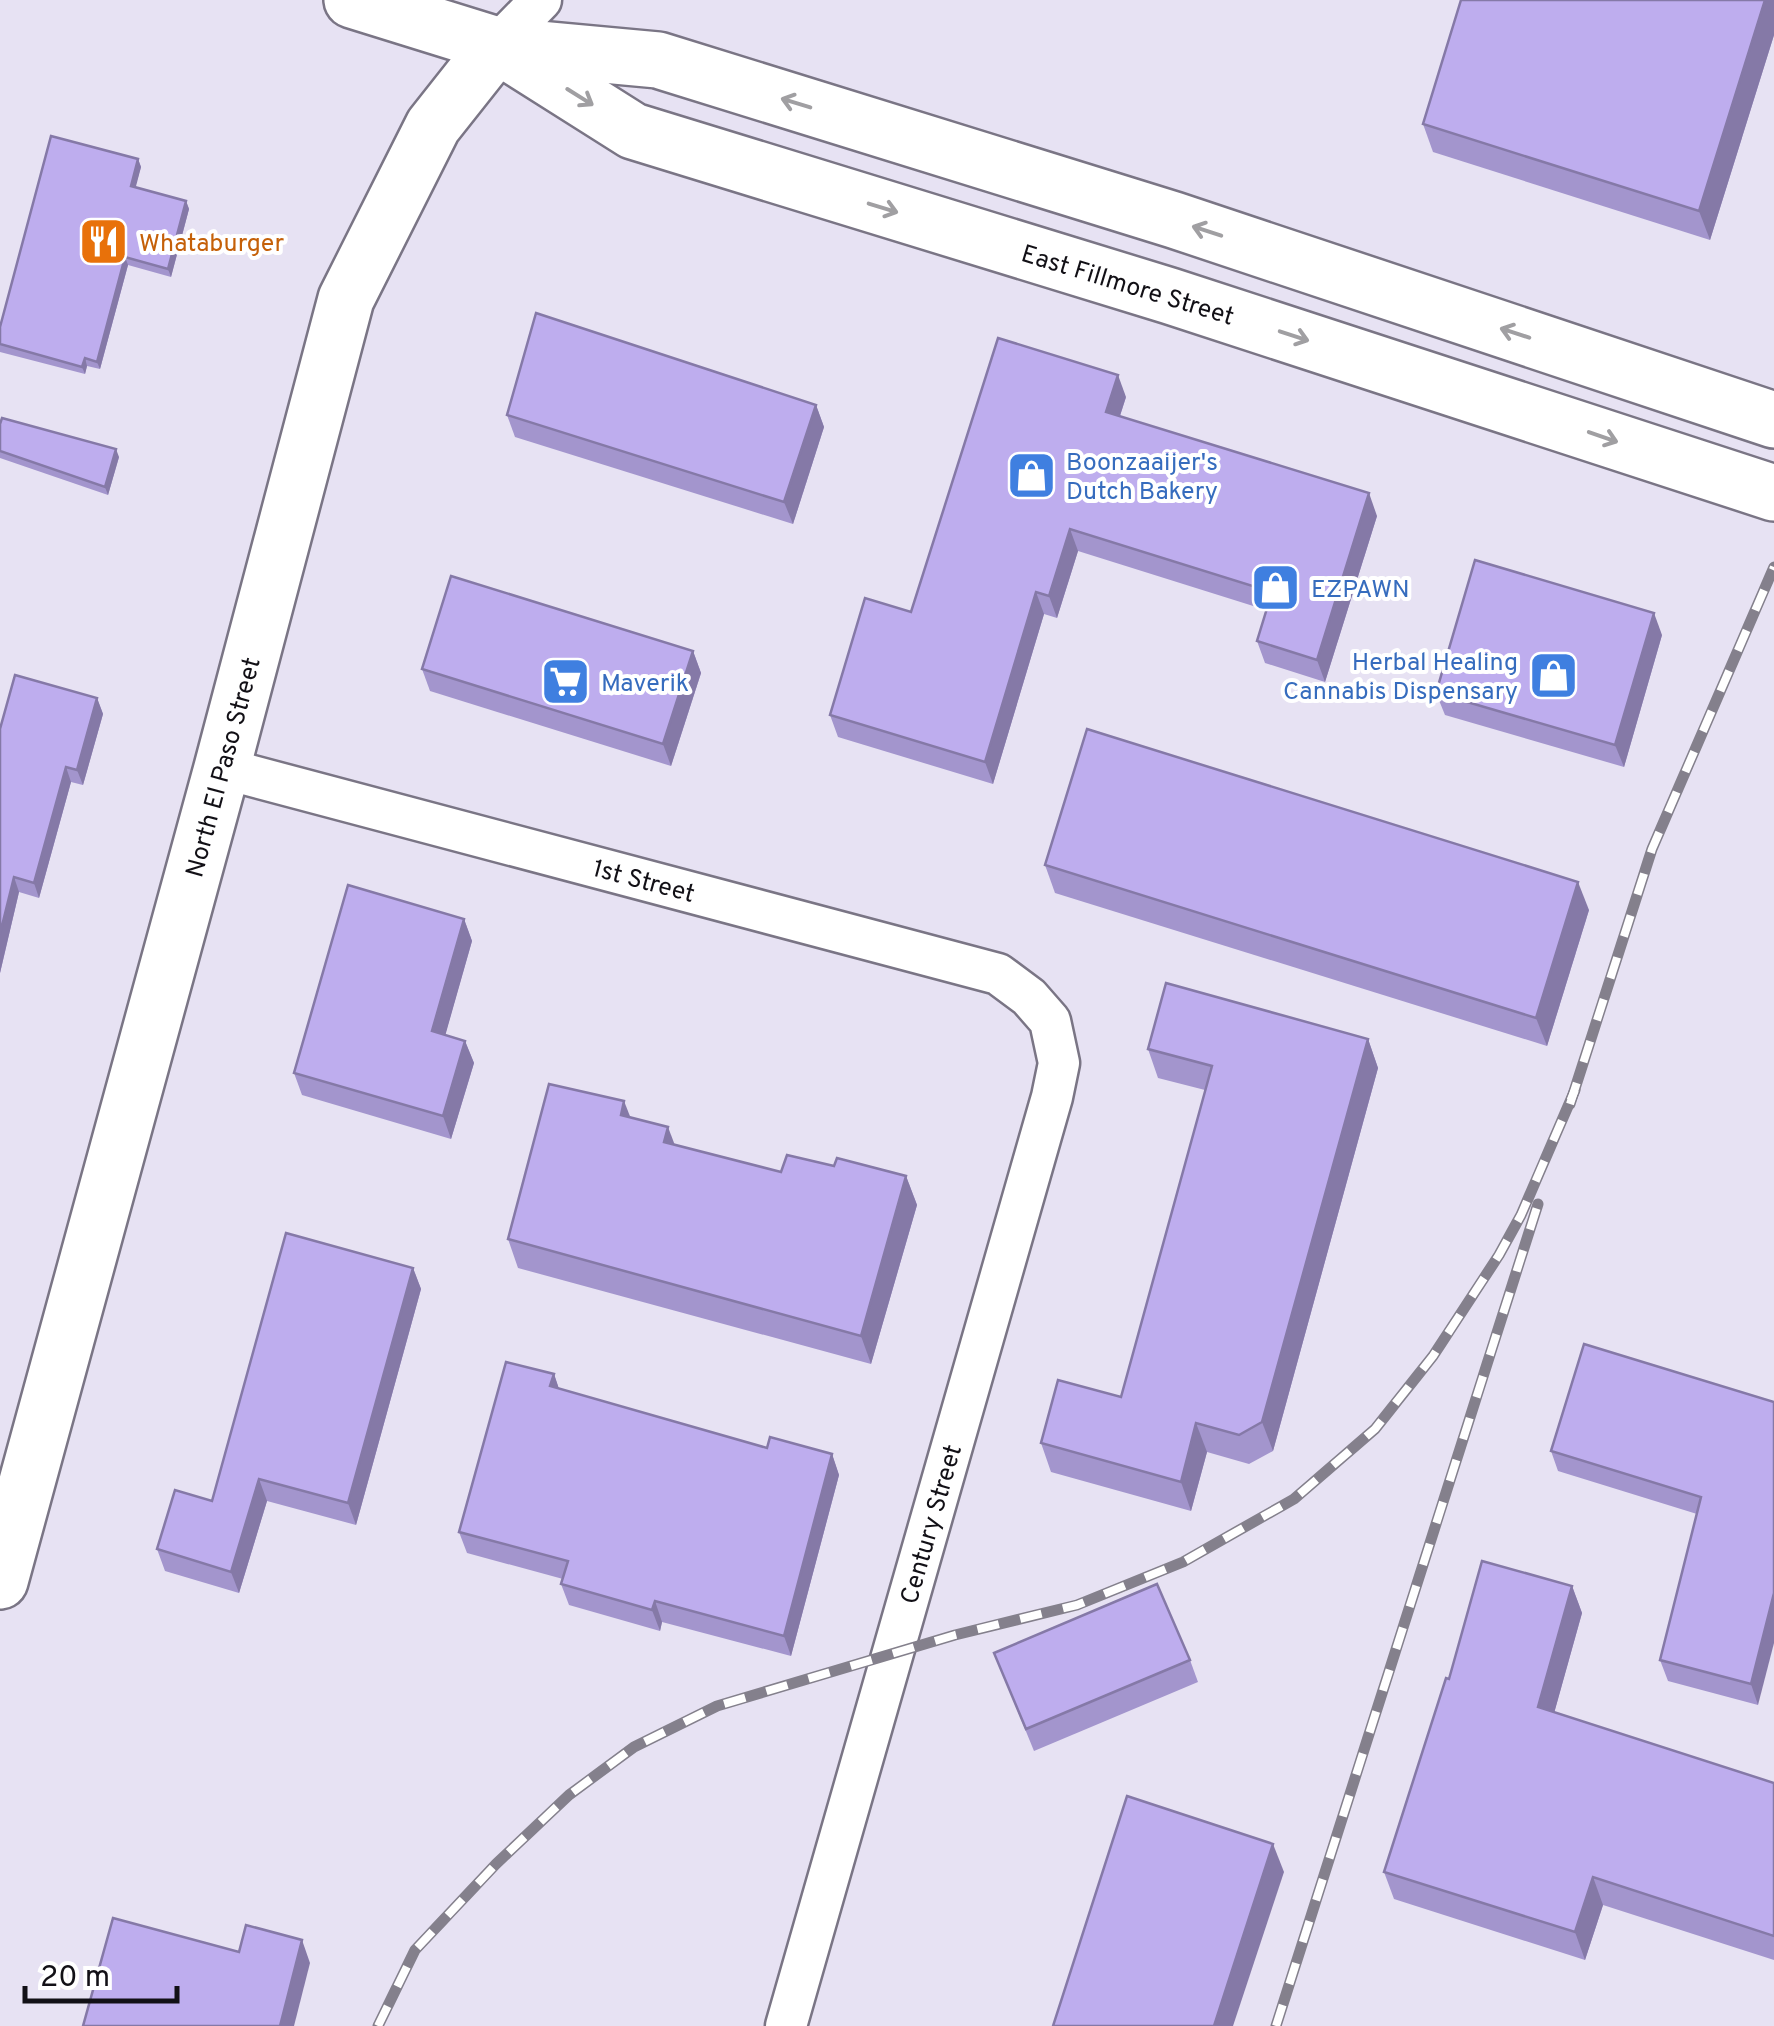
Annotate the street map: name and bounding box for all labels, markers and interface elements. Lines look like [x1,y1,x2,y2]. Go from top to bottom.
one-way arrow [565,87,594,107]
one-way arrow [781,93,813,111]
one-way arrow [867,200,899,218]
restaurant icon: Whataburger [78,216,130,268]
one-way arrow [1192,221,1223,239]
place label: Whataburger [139,229,284,261]
street label: East Fillmore Street [1017,239,1237,334]
one-way arrow [1500,323,1532,341]
one-way arrow [1278,328,1309,346]
one-way arrow [1586,430,1618,448]
place label: Boonzaaijer's Dutch Bakery [1066,448,1218,509]
shop icon: Boonzaaijer's Dutch Bakery [1005,449,1057,501]
shop icon: EZPAWN [1250,562,1302,614]
place label: EZPAWN [1311,575,1410,607]
place label: Herbal Healing Cannabis Dispensary [1283,648,1518,709]
shop icon: Herbal Healing Cannabis Dispensary [1527,649,1579,701]
street label: North El Paso Street [180,654,270,881]
supermarket icon: Maverik [540,656,592,708]
place label: Maverik [601,669,689,701]
street label: 1st Street [589,854,698,912]
street label: Century Street [895,1441,971,1608]
scale bar [25,1941,178,2003]
text: 20 m [40,1960,110,1997]

